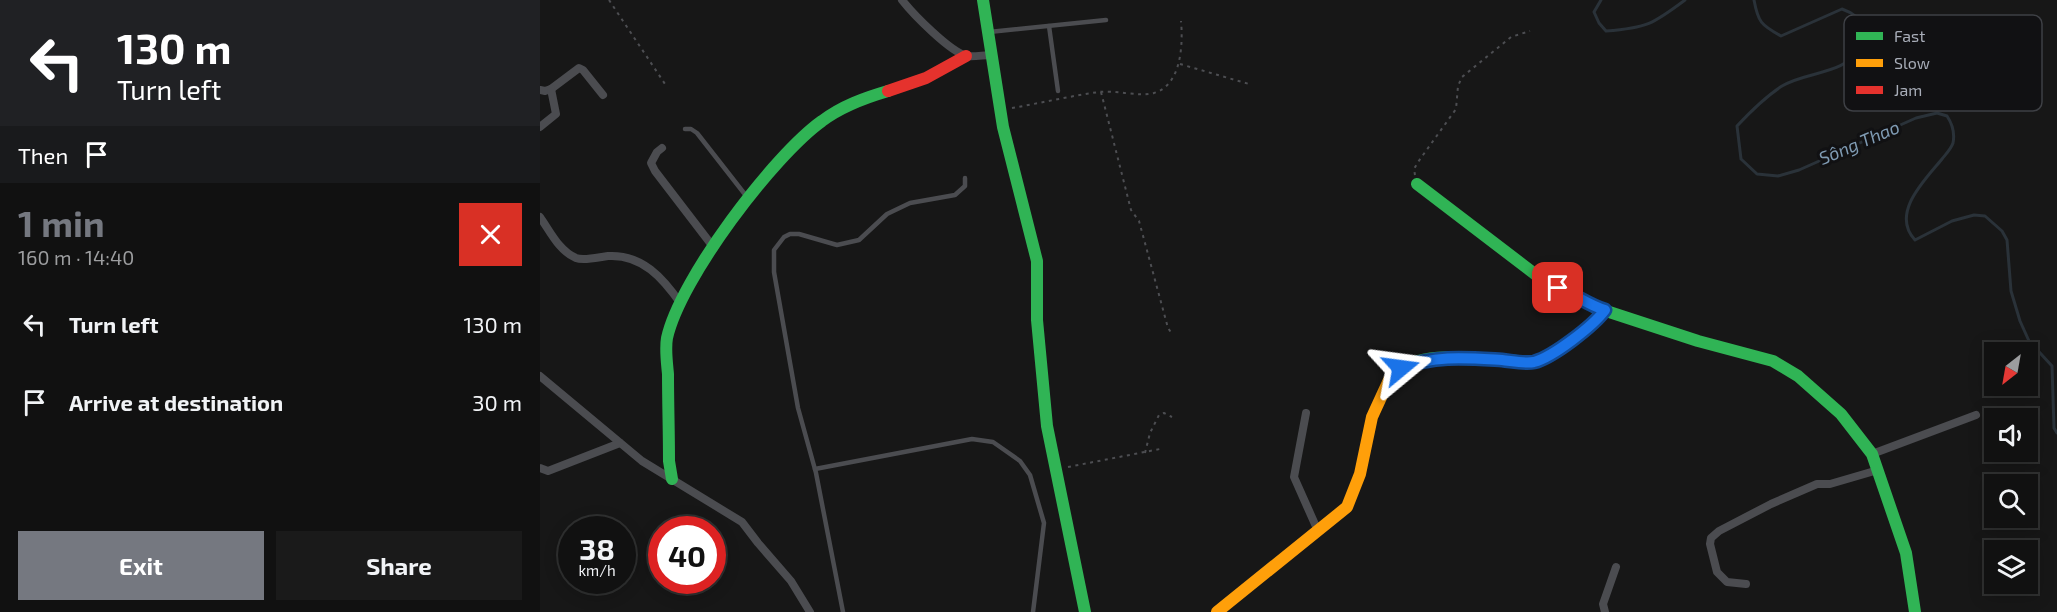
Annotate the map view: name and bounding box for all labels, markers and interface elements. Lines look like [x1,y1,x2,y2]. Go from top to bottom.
legend [1844,15,2042,111]
text: 130 m [117,22,232,72]
icon: left [18,24,96,102]
text: Fast [1894,26,1925,45]
text: Slow [1894,53,1930,72]
text: Turn left [117,73,221,105]
text: Jam [1894,80,1922,99]
water label: Sông Thao [1815,115,1903,169]
icon: arrive [80,138,113,171]
text: Then [18,142,68,168]
text: 1 min [18,201,105,244]
button: close [459,203,522,266]
text: 160 m · 14:40 [18,245,134,269]
pin [1532,262,1583,313]
icon: arrive [1541,271,1574,304]
icon: left [18,308,51,341]
text: Turn left [69,311,158,337]
text: 130 m [464,311,522,337]
position arrow [1369,336,1433,400]
north arrow [1984,342,2038,396]
map controls [1984,342,2038,594]
icon: arrive [18,386,51,419]
text: Arrive at destination [69,389,283,415]
text: 30 m [472,389,522,415]
button: sound [1984,408,2038,462]
button: search [1984,474,2038,528]
speed limit sign: 40 [648,516,726,594]
text: 38 [579,530,615,566]
button: Exit [18,531,264,600]
button: Share [276,531,522,600]
button: layers [1984,540,2038,594]
text: km/h [578,561,616,579]

